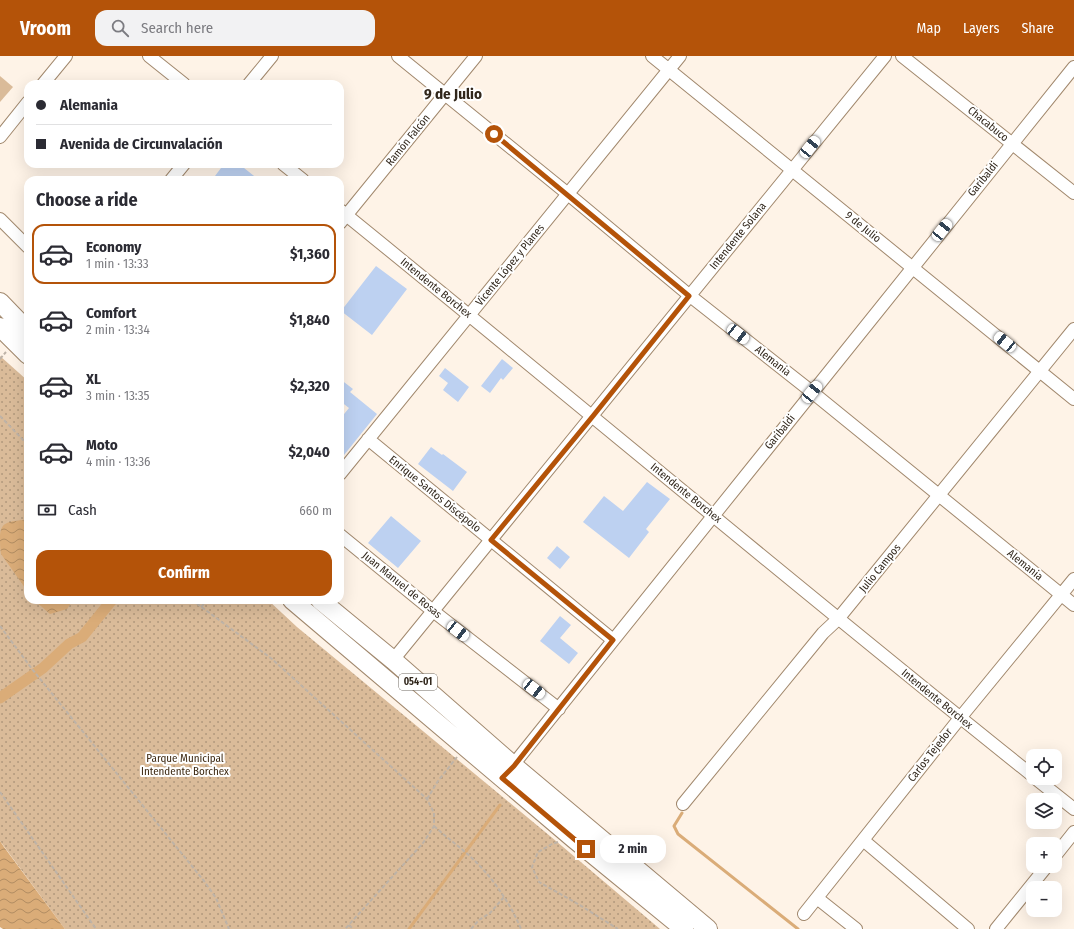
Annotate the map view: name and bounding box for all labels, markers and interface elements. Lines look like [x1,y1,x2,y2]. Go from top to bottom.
search box [95,10,375,46]
text: Vroom [20,17,71,40]
icon: search [109,17,131,39]
text: Search here [141,19,213,37]
text: Map [917,20,941,37]
text: Layers [963,20,999,37]
text: Share [1021,20,1054,37]
district label: 9 de Julio [424,85,482,103]
text: Alemania [60,96,118,114]
street label: Chacabuco [965,104,1011,144]
street label: Ramón Falcón [383,112,433,168]
route start [485,125,503,143]
car [798,134,822,160]
text: Avenida de Circunvalación [60,135,223,153]
street label: Garibaldi [965,159,1001,199]
text: Choose a ride [36,189,138,211]
street label: Intendente Solana [707,200,769,272]
street label: 9 de Julio [843,209,884,245]
car [930,217,954,243]
street label: Vicente López y Planes [473,221,547,309]
icon: car [38,236,74,272]
text: Economy [86,238,141,256]
text: $1,360 [290,245,330,263]
street label: Intendente Borchex [398,255,474,321]
text: 1 min · 13:33 [86,256,149,271]
icon: car [38,302,74,338]
text: Comfort [86,304,137,322]
text: $1,840 [290,311,330,329]
text: 2 min · 13:34 [86,322,150,337]
car [725,322,751,346]
car [992,330,1018,354]
street label: Alemania [752,343,794,379]
icon: car [38,368,74,404]
text: XL [86,370,101,388]
text: $2,320 [290,377,330,395]
car [800,379,824,405]
text: 3 min · 13:35 [86,388,150,403]
street label: Garibaldi [762,412,798,452]
icon: car [38,434,74,470]
text: Moto [86,436,118,454]
text: $2,040 [288,443,330,461]
street label: Enrique Santos Discépolo [386,453,484,535]
text: 4 min · 13:36 [86,454,150,469]
street label: Intendente Borchex [648,460,724,526]
icon: cash [36,499,58,521]
text: Cash [68,501,97,519]
text: 660 m [299,503,332,518]
street label: Julio Campos [857,541,904,595]
street label: Alemania [1005,547,1045,583]
street label: Juan Manuel de Rosas [360,549,445,621]
button: Confirm [36,550,332,596]
car [445,619,471,643]
street label: Intendente Borchex [899,666,975,732]
road number: 054-01 [399,674,437,690]
car [521,677,547,701]
street label: Carlos Tejedor [905,726,955,784]
map controls [1026,749,1062,917]
button: locate [1026,749,1062,785]
park label: Parque Municipal Intendente Borchex [141,752,229,778]
button: layers [1026,793,1062,829]
callout: 2 min [600,835,666,863]
button: + [1026,837,1062,873]
route end [577,840,595,858]
text: 2 min [619,841,647,856]
button: − [1026,881,1062,917]

